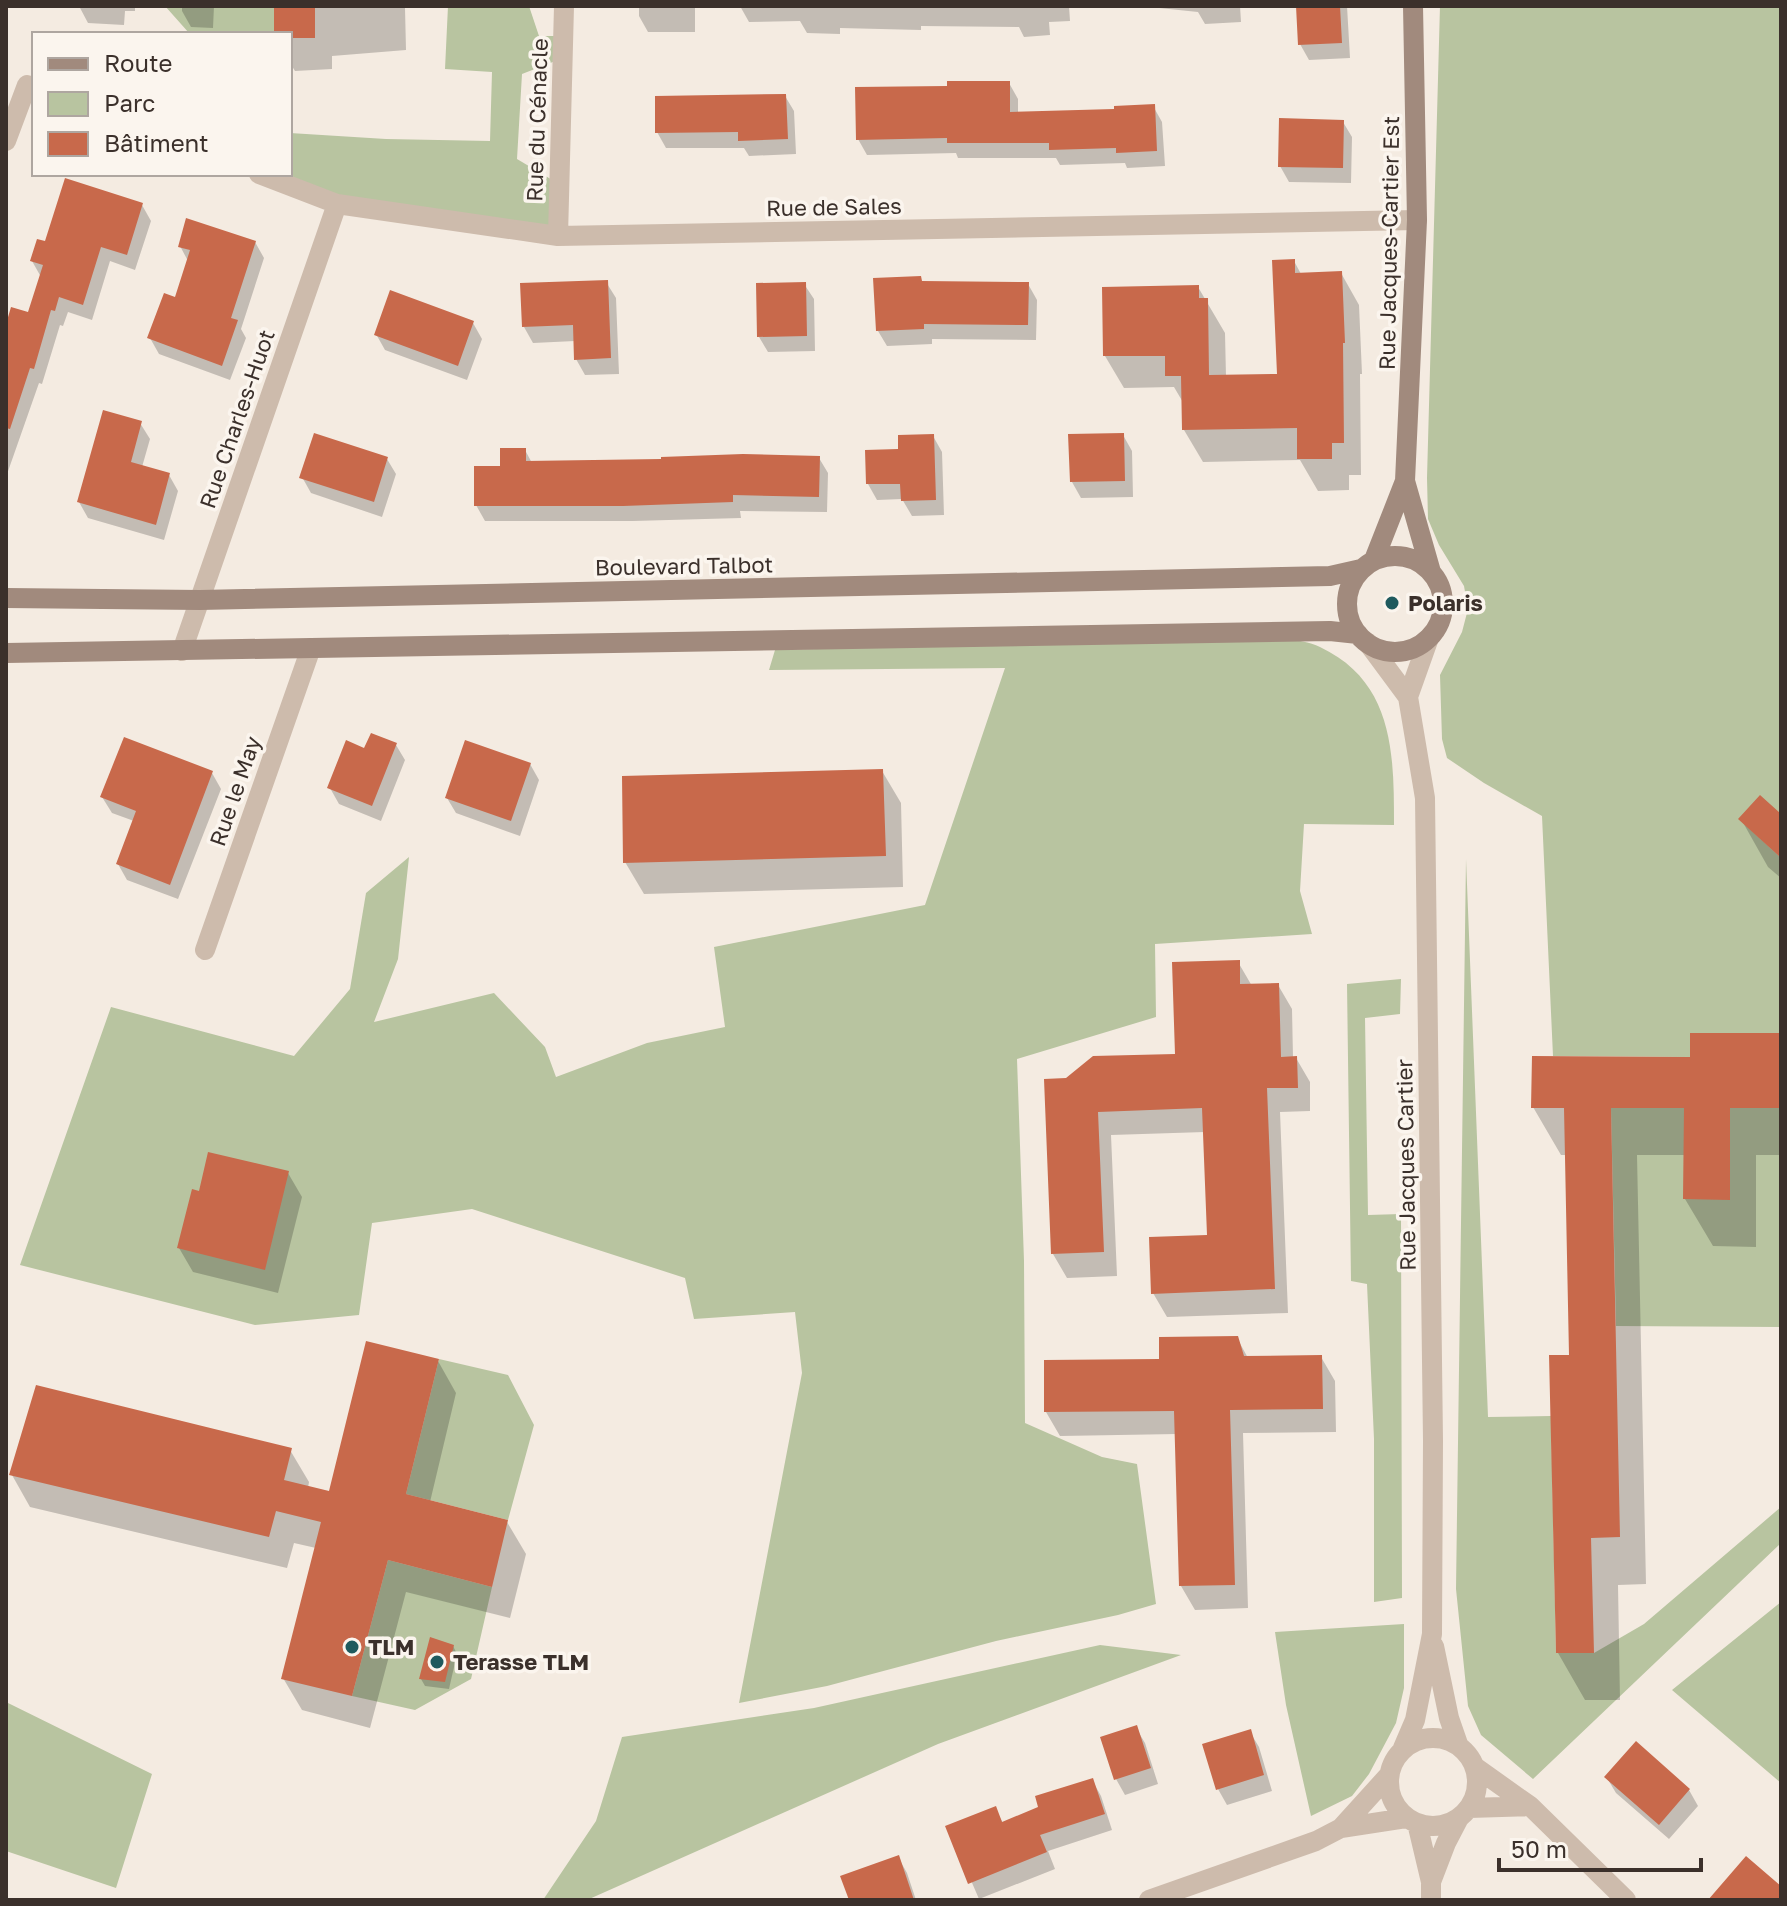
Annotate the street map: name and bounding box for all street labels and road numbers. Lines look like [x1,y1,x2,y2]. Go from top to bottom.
street label: Rue du Cénacle [520,38,553,202]
street label: Rue Jacques-Cartier Est [1373,116,1404,370]
street label: Rue de Sales [766,192,902,221]
street label: Rue Charles-Huot [193,326,280,512]
street label: Boulevard Talbot [595,550,773,581]
street label: Rue le May [203,732,266,849]
street label: Rue Jacques Cartier [1390,1058,1421,1271]

